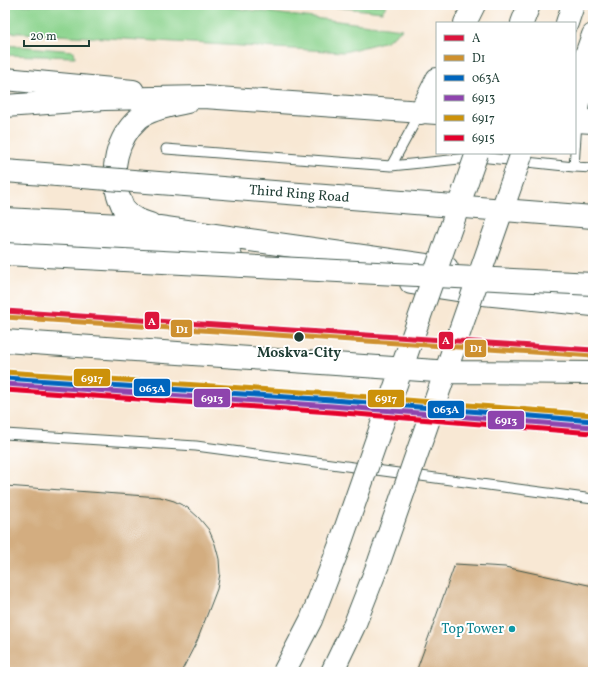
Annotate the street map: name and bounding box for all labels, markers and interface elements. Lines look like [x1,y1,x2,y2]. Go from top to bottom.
scale bar [24,22,89,48]
legend [436,22,576,154]
text: 20 m [30,29,57,45]
text: A [472,31,481,47]
text: D1 [472,51,485,67]
text: 063А [472,71,500,87]
text: 6913 [472,91,495,107]
text: 6917 [472,111,495,127]
text: 6915 [472,131,495,147]
street label: Third Ring Road [248,181,350,207]
line badge: A [144,311,160,330]
text: A [148,315,156,330]
line badge: D1 [170,319,193,338]
text: D1 [176,323,188,338]
marker: Moskva-City [292,330,306,344]
line badge: A [438,331,454,350]
text: A [442,334,450,349]
line badge: D1 [464,339,487,358]
text: D1 [470,342,482,357]
place label: Moskva-City [257,344,341,363]
line badge: 6917 [73,368,111,387]
text: 6917 [81,372,103,387]
line badge: 063А [133,378,171,397]
text: 063А [139,382,165,397]
line badge: 6913 [193,388,231,408]
line badge: 6917 [367,389,405,408]
text: 6913 [201,392,223,407]
text: 6917 [375,392,397,407]
line badge: 063А [427,400,465,419]
text: 063А [433,403,459,418]
line badge: 6913 [487,410,525,430]
text: 6913 [495,414,517,429]
place label: Top Tower [441,620,504,639]
marker: Top Tower [507,624,517,634]

